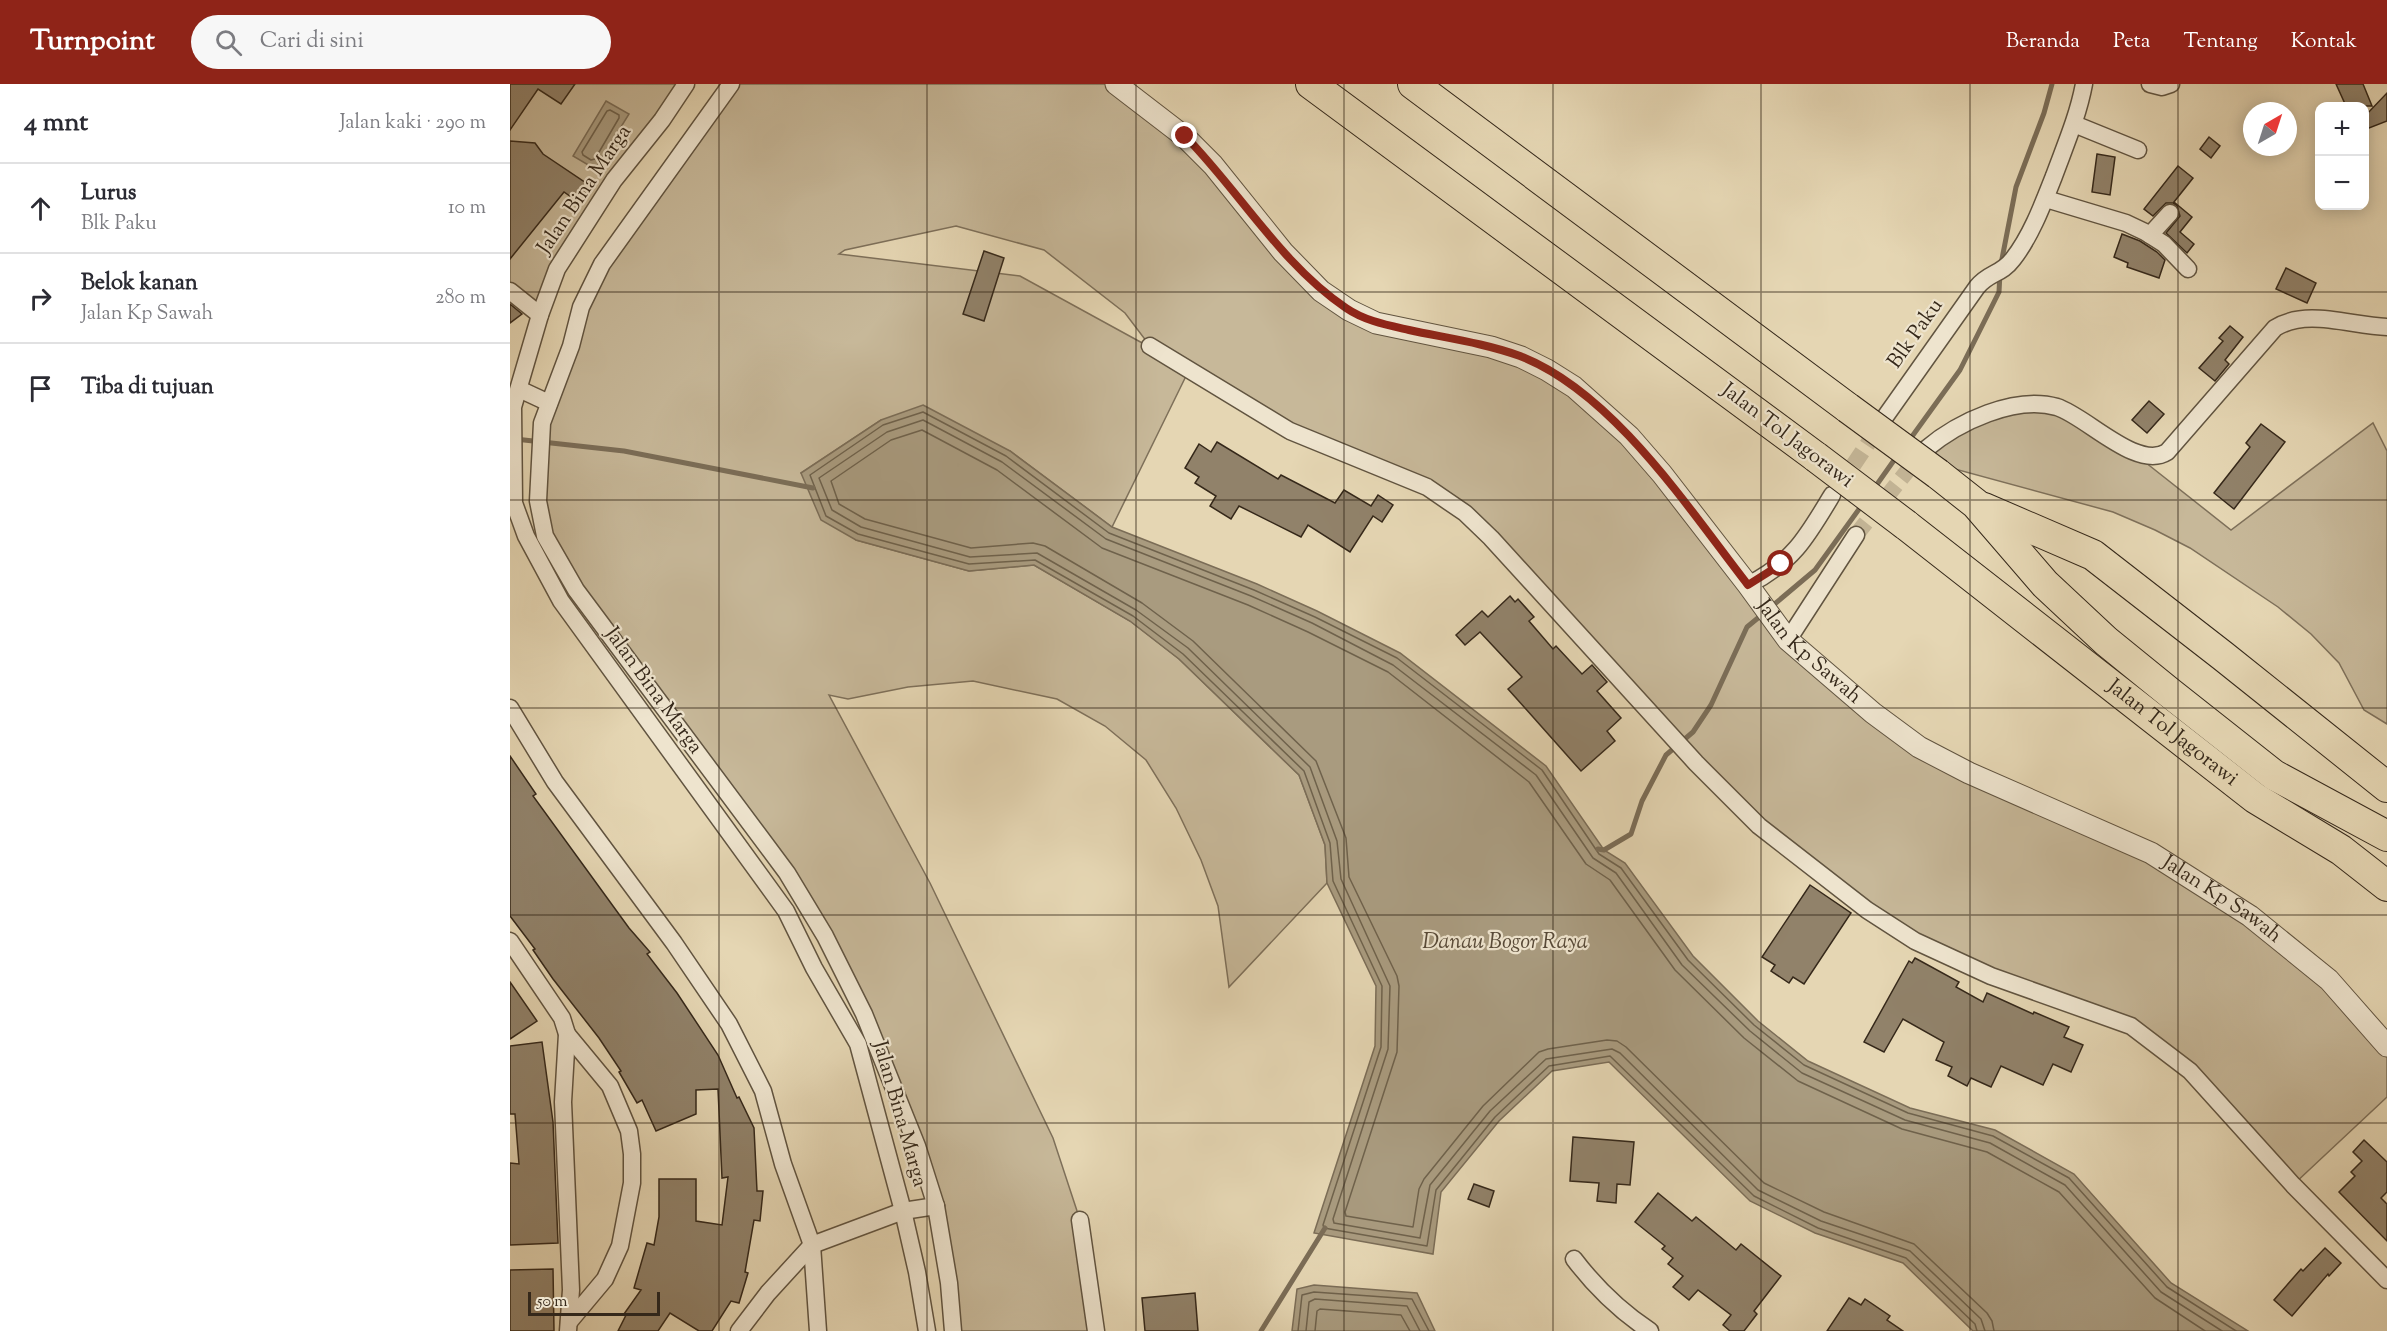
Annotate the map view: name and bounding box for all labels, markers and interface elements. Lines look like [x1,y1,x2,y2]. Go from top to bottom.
search box [191,15,611,69]
text: Turnpoint [30,22,155,62]
icon: search [212,26,245,59]
text: Cari di sini [260,26,364,58]
text: Beranda [2006,27,2080,57]
text: Peta [2113,27,2151,57]
text: Tentang [2184,27,2258,57]
text: Kontak [2291,27,2357,57]
north arrow [2243,102,2297,156]
map controls [2315,102,2369,210]
button: + [2315,102,2369,156]
text: 4 mnt [24,105,88,142]
text: Jalan kaki · 290 m [339,109,486,138]
street label: Jalan Bina Marga [530,119,640,262]
route end [1171,122,1197,148]
button: − [2315,156,2369,210]
text: Lurus [81,178,137,210]
icon: ahead [24,192,57,225]
text: 10 m [448,194,486,223]
text: Blk Paku [81,210,157,239]
text: Belok kanan [81,268,198,300]
icon: right [24,282,57,315]
text: 280 m [435,284,486,313]
street label: Blk Paku [1881,293,1951,375]
text: Jalan Kp Sawah [81,300,213,329]
icon: arrive [24,372,57,405]
text: Tiba di tujuan [81,372,214,404]
street label: Jalan Tol Jagorawi [1714,376,1859,496]
route start [1767,550,1793,576]
street label: Jalan Kp Sawah [1748,593,1868,712]
street label: Jalan Bina Marga [596,621,710,761]
street label: Jalan Tol Jagorawi [2100,672,2244,794]
street label: Jalan Kp Sawah [2155,848,2288,951]
water label: Danau Bogor Raya [1422,927,1588,959]
street label: Jalan Bina Marga [864,1037,934,1191]
scale bar [528,1289,660,1316]
text: 50 m [537,1291,568,1314]

